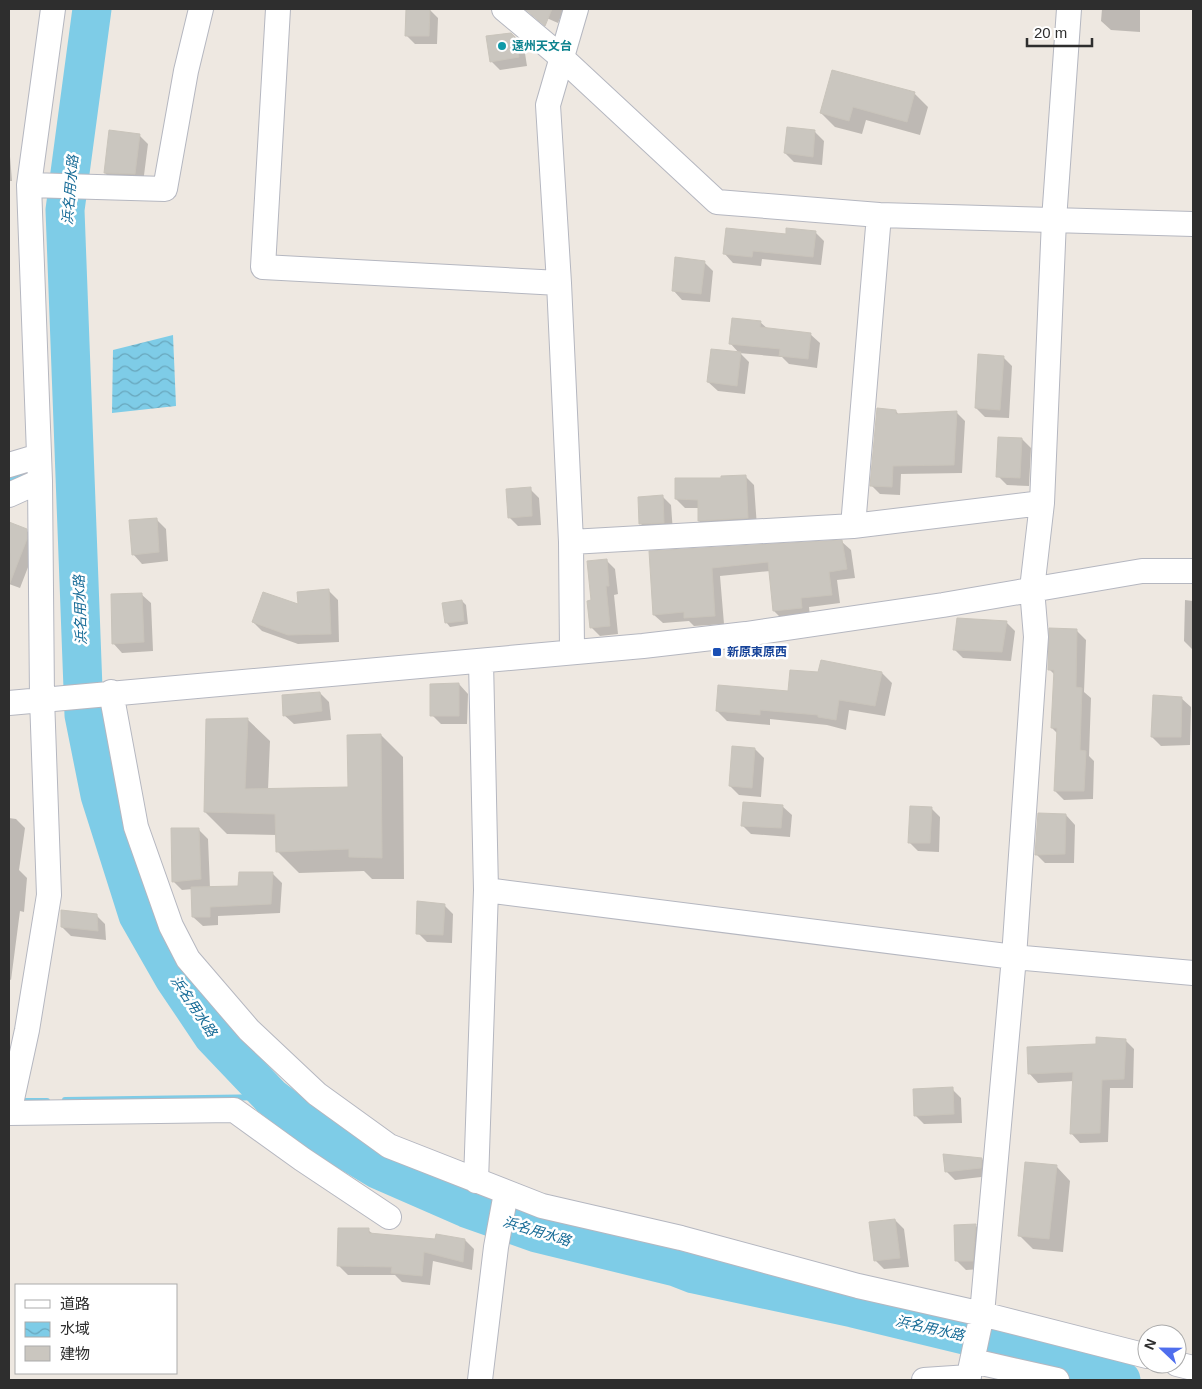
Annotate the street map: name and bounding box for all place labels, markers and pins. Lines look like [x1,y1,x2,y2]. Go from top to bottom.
place label: 遠州天文台 [512,39,572,53]
marker: 遠州天文台 [496,40,508,52]
place label: 新原東原西 [727,645,787,659]
marker: 新原東原西 [711,646,723,658]

